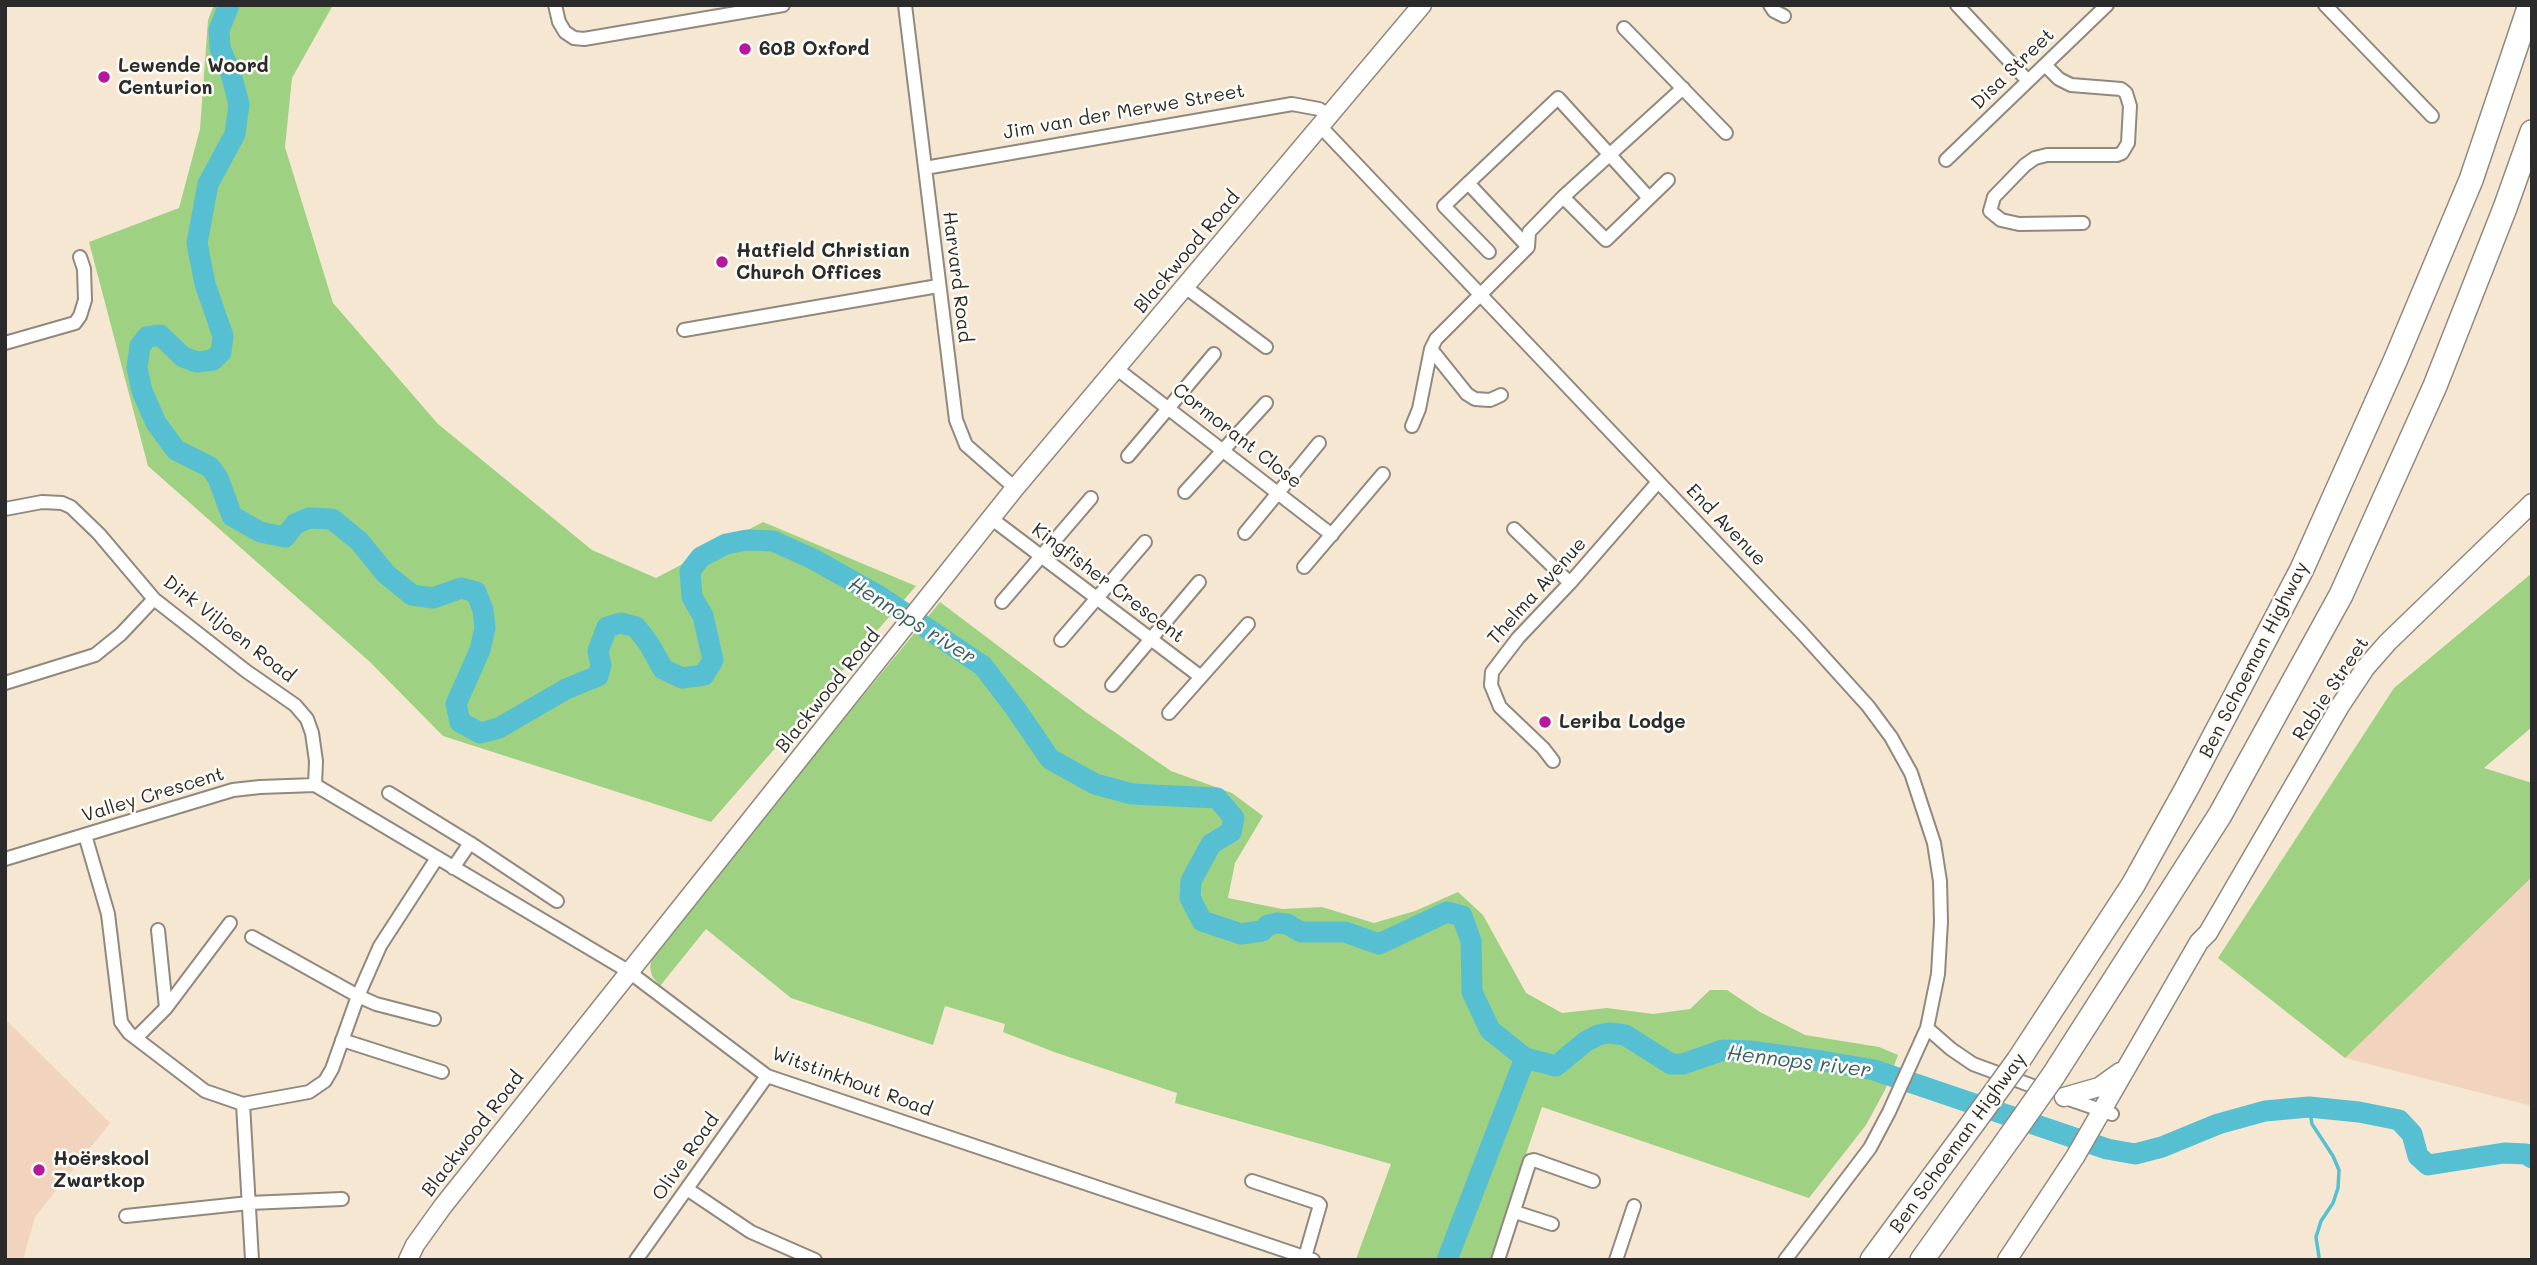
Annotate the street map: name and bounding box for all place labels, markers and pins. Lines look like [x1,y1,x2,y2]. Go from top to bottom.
place label: 60B Oxford [759,38,869,60]
marker: 60B Oxford [737,41,753,57]
place label: Lewende Woord Centurion [118,55,269,99]
marker: Lewende Woord Centurion [96,69,112,85]
place label: Hatfield Christian Church Offices [736,240,910,284]
marker: Hatfield Christian Church Offices [714,254,730,270]
place label: Leriba Lodge [1559,711,1685,733]
marker: Leriba Lodge [1537,714,1553,730]
place label: Hoërskool Zwartkop [53,1148,149,1192]
marker: Hoërskool Zwartkop [31,1162,47,1178]

